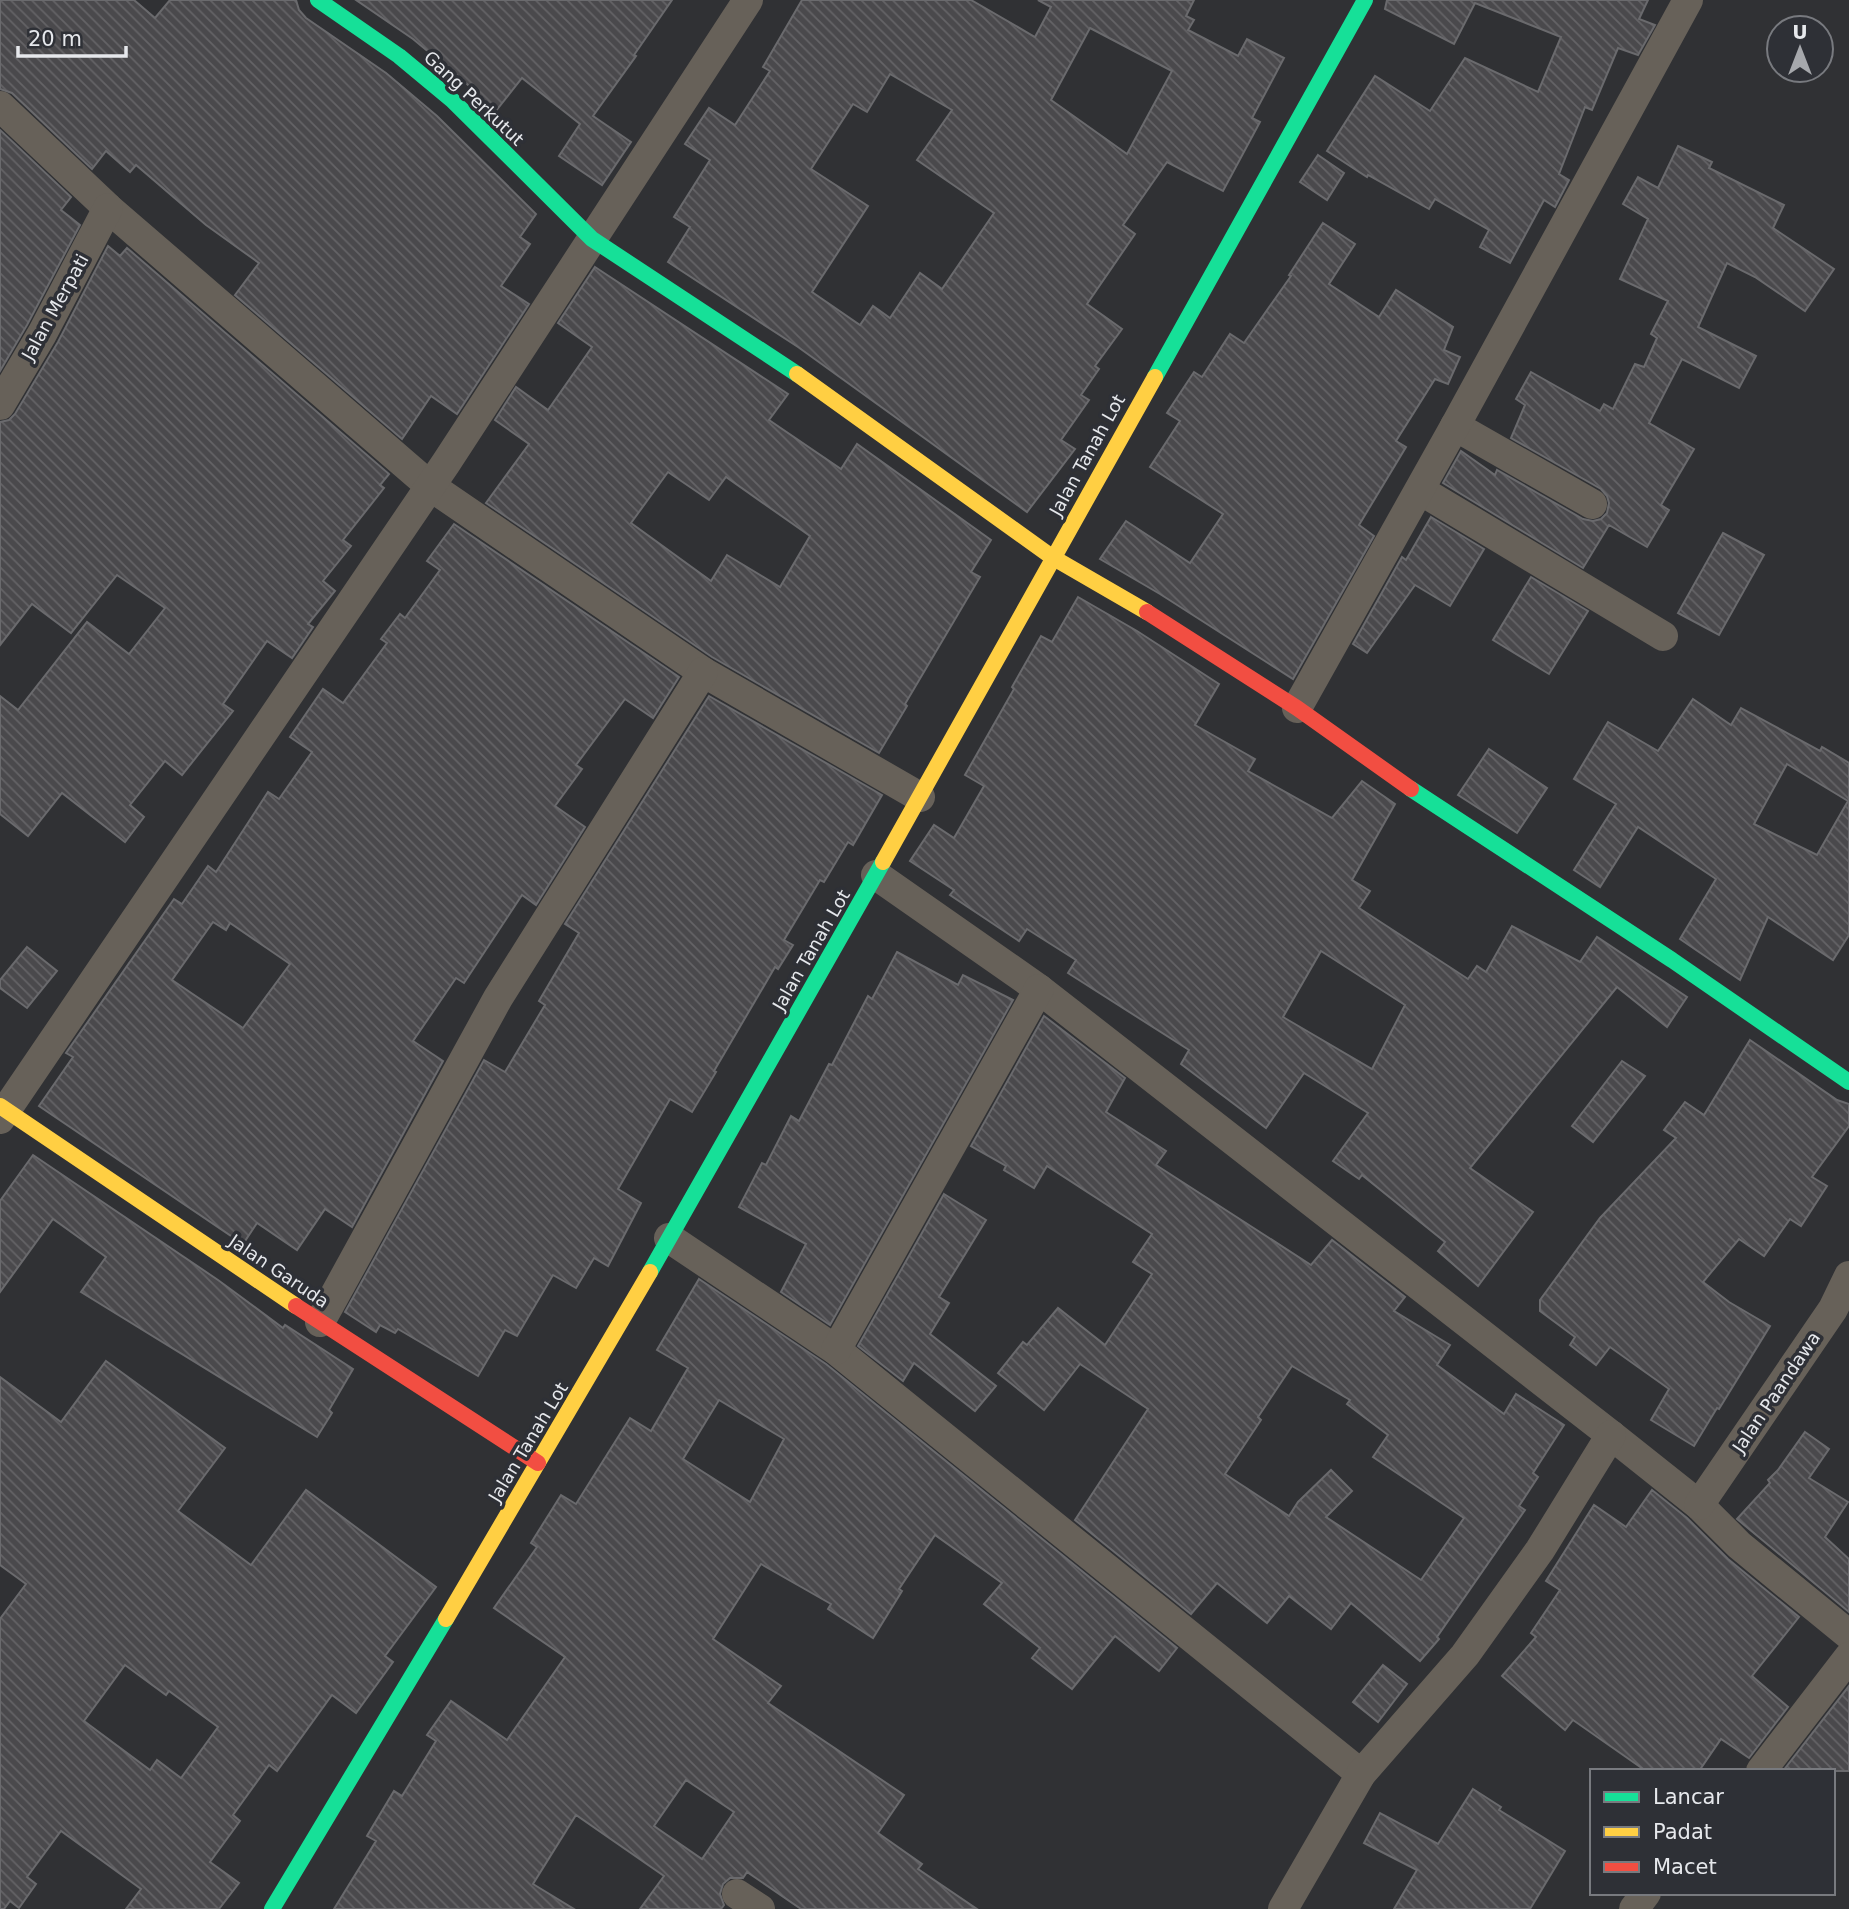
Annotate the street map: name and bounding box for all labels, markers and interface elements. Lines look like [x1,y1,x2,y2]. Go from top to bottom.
scale bar [18,14,126,58]
north arrow [1765,14,1835,84]
text: U [1792,21,1808,43]
text: 20 m [28,27,82,51]
street label: Gang Perkutut [420,46,528,150]
street label: Jalan Merpati [17,250,93,365]
street label: Jalan Tanah Lot [1044,390,1129,520]
street label: Jalan Tanah Lot [767,886,854,1015]
street label: Jalan Garuda [224,1229,333,1312]
street label: Jalan Paandawa [1727,1328,1824,1457]
street label: Jalan Tanah Lot [483,1378,572,1507]
legend [1590,1769,1835,1895]
text: Lancar [1653,1785,1724,1809]
text: Padat [1653,1820,1712,1844]
text: Macet [1653,1855,1717,1879]

